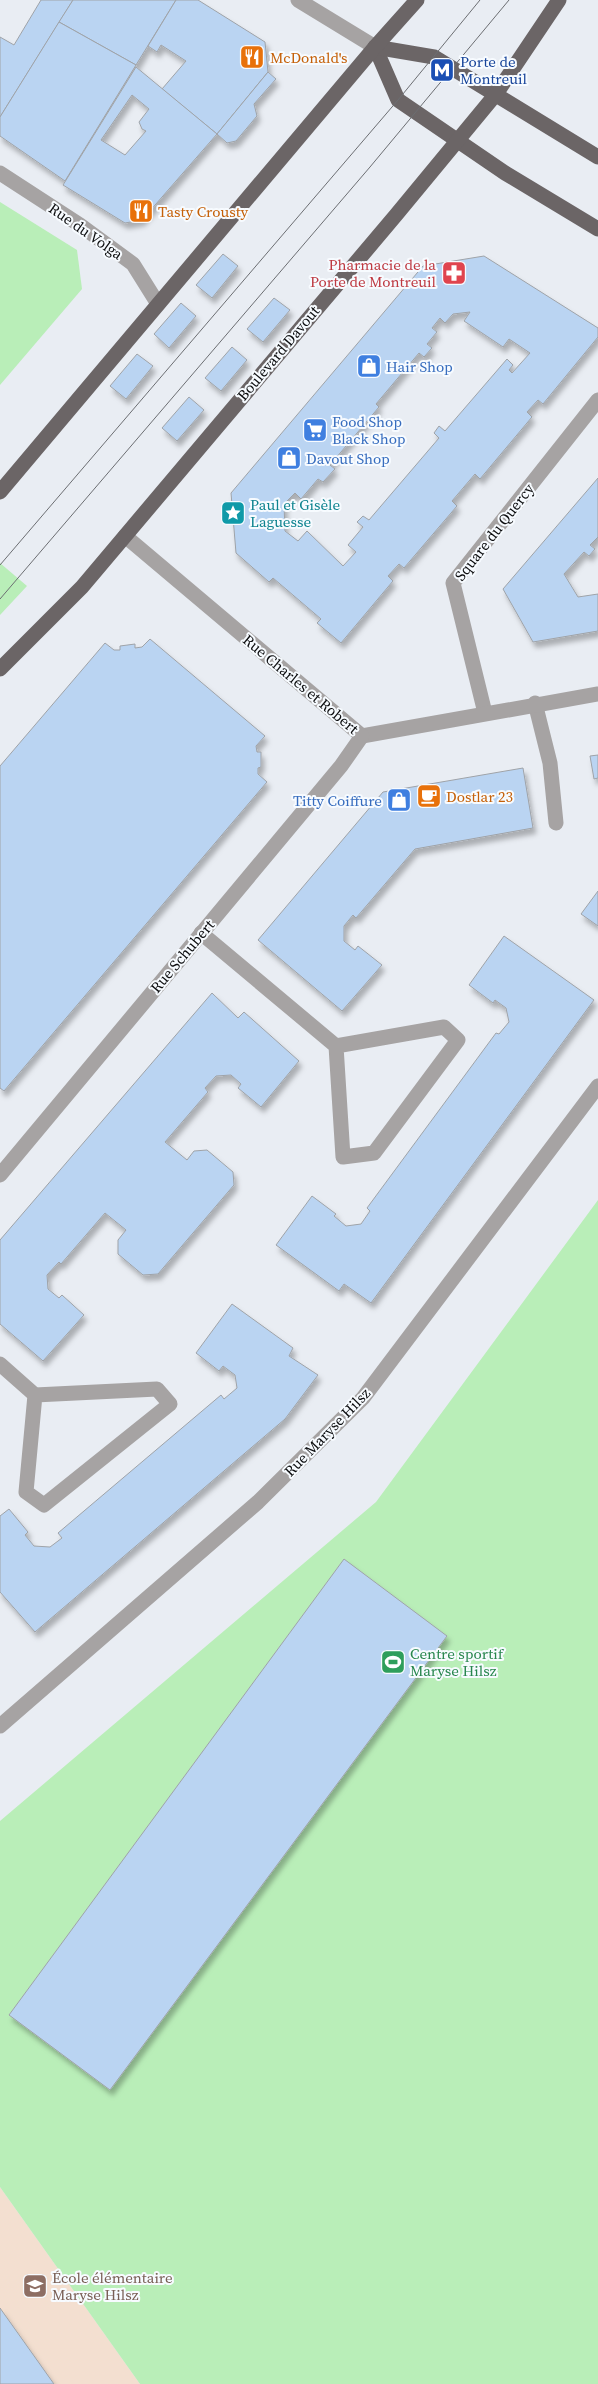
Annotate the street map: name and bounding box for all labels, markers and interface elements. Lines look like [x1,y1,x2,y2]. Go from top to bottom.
restaurant icon: McDonald's [239,44,265,70]
place label: McDonald's [270,47,347,68]
place label: Porte de Montreuil [460,51,527,89]
metro station icon: Porte de Montreuil [429,57,455,83]
street label: Rue du Volga [45,198,128,264]
restaurant icon: Tasty Crousty [128,198,154,224]
place label: Tasty Crousty [158,201,249,222]
place label: Pharmacie de la Porte de Montreuil [310,254,437,292]
pharmacy icon: Pharmacie de la Porte de Montreuil [441,260,467,286]
street label: Boulevard Davout [232,301,324,405]
shop icon: Hair Shop [356,353,382,379]
place label: Hair Shop [386,356,453,377]
place label: Food Shop Black Shop [332,411,406,449]
supermarket icon: Food Shop Black Shop [302,417,328,443]
shop icon: Davout Shop [276,445,302,471]
place label: Davout Shop [306,448,390,469]
street label: Square du Quercy [449,479,539,585]
place label: Paul et Gisèle Laguesse [250,494,340,532]
place icon: Paul et Gisèle Laguesse [220,500,246,526]
street label: Rue Charles et Robert [239,629,363,739]
cafe icon: Dostlar 23 [416,783,442,809]
place label: Dostlar 23 [446,786,513,807]
shop icon: Titty Coiffure [386,787,412,813]
place label: Titty Coiffure [293,790,382,811]
street label: Rue Schubert [145,915,219,997]
street label: Rue Maryse Hilsz [279,1383,375,1481]
place label: Centre sportif Maryse Hilsz [410,1643,505,1681]
sports icon: Centre sportif Maryse Hilsz [380,1649,406,1675]
place label: École élémentaire Maryse Hilsz [52,2267,173,2305]
school or university icon: École élémentaire Maryse Hilsz [22,2273,48,2299]

